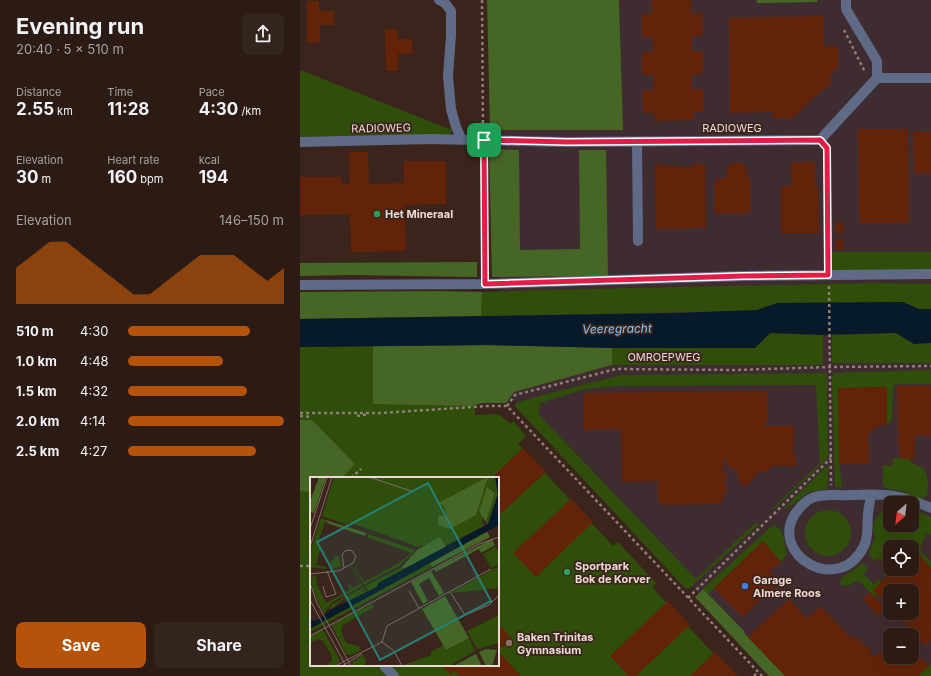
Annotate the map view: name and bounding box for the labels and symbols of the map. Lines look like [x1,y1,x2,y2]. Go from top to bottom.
street label: RADIOWEG [351,120,411,136]
street label: RADIOWEG [702,121,762,135]
pin [467,123,501,157]
place label: Het Mineraal [385,207,453,221]
marker: Het Mineraal [372,209,382,219]
water label: Veeregracht [582,320,653,337]
street label: OMROEPWEG [627,350,701,364]
inset map [310,477,499,666]
north arrow [883,496,919,532]
place label: Sportpark Bok de Korver [575,559,651,586]
marker: Sportpark Bok de Korver [562,567,572,577]
place label: Garage Almere Roos [753,573,821,600]
marker: Garage Almere Roos [740,581,750,591]
place label: Baken Trinitas Gymnasium [517,630,594,657]
marker: Baken Trinitas Gymnasium [504,638,514,648]

